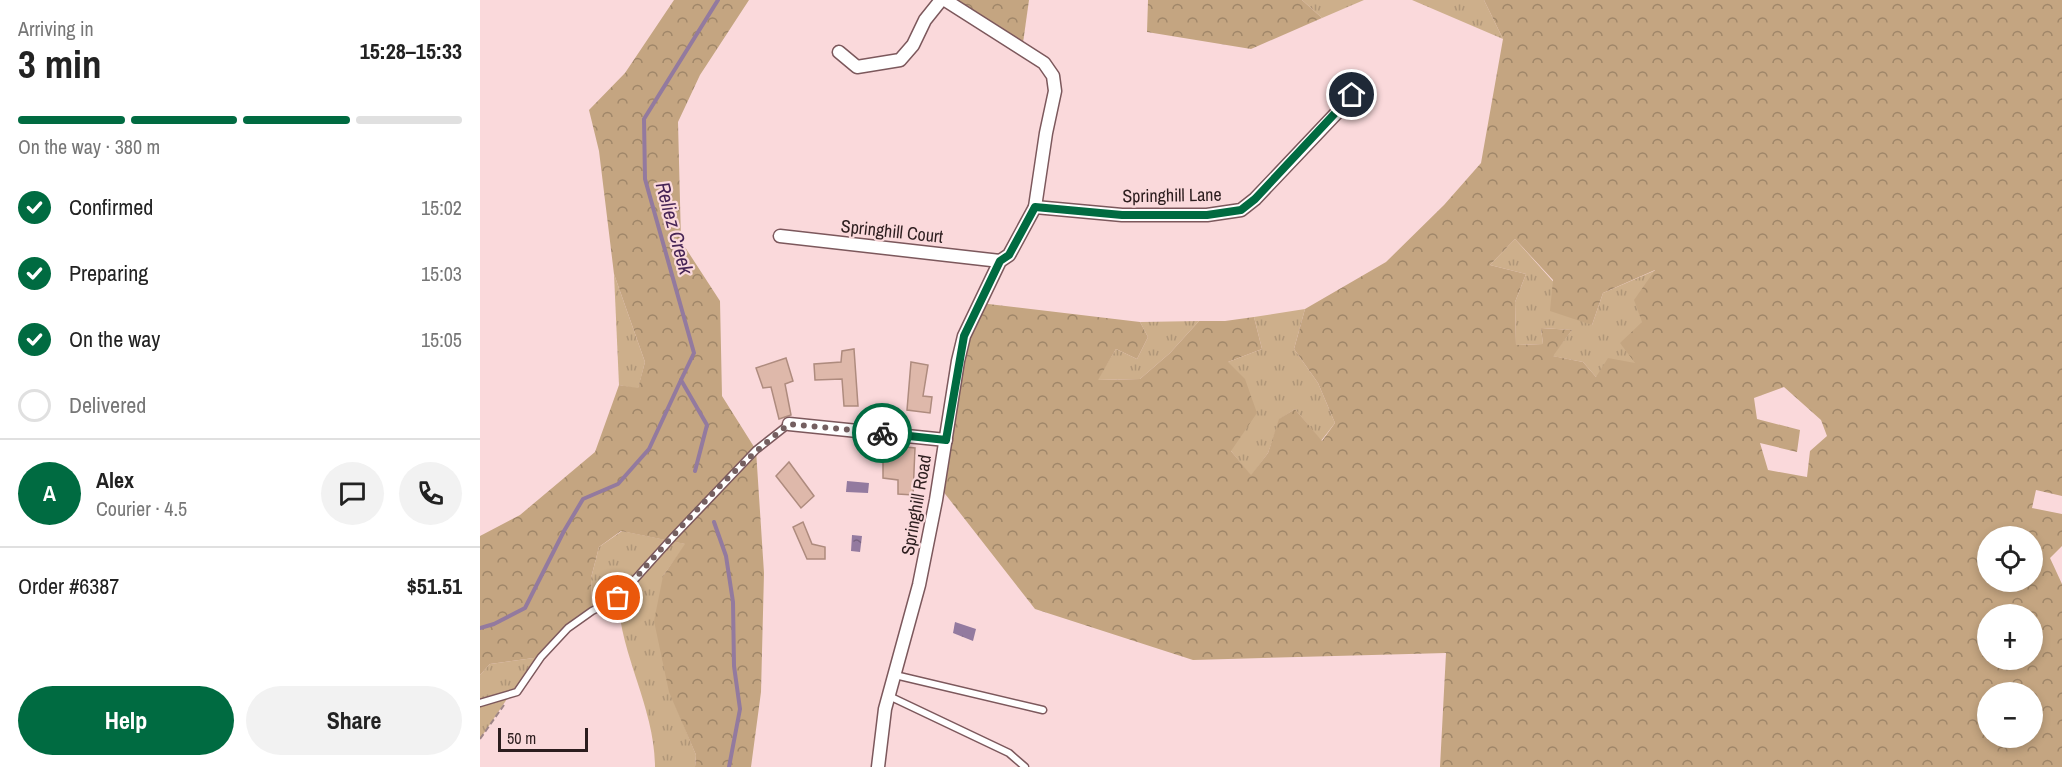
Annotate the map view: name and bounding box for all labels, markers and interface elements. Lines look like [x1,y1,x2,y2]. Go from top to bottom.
text: Arriving in [18,15,94,42]
text: 15:28–15:33 [360,36,462,66]
text: 3 min [18,38,102,90]
pin [1326,69,1377,120]
icon: home [1335,78,1368,111]
text: On the way · 380 m [18,133,160,160]
water label: Reliez Creek [650,179,701,278]
street label: Springhill Lane [1122,182,1222,208]
icon: check [18,191,51,224]
text: Confirmed [69,192,153,222]
text: 15:02 [421,194,462,221]
street label: Springhill Court [840,213,944,249]
icon: check [18,257,51,290]
text: Preparing [69,258,148,288]
text: 15:03 [421,260,462,287]
icon: check [18,323,51,356]
text: On the way [69,324,160,354]
text: 15:05 [421,326,462,353]
text: Delivered [69,390,146,420]
courier [852,403,912,463]
icon: bike [866,417,899,450]
street label: Springhill Road [895,453,937,557]
button: chat [321,462,384,525]
button: phone [399,462,462,525]
text: Alex [96,465,134,495]
text: A [43,478,56,508]
text: Courier · 4.5 [96,495,187,522]
map controls [1977,526,2043,748]
button: locate [1977,526,2043,592]
text: Order #6387 [18,571,119,601]
text: $51.51 [407,571,462,601]
pin [592,572,643,623]
icon: bag [601,581,634,614]
button: + [1977,604,2043,670]
button: − [1977,682,2043,748]
button: Help [18,686,234,755]
button: Share [246,686,462,755]
scale bar [498,725,588,752]
text: 50 m [507,727,536,749]

